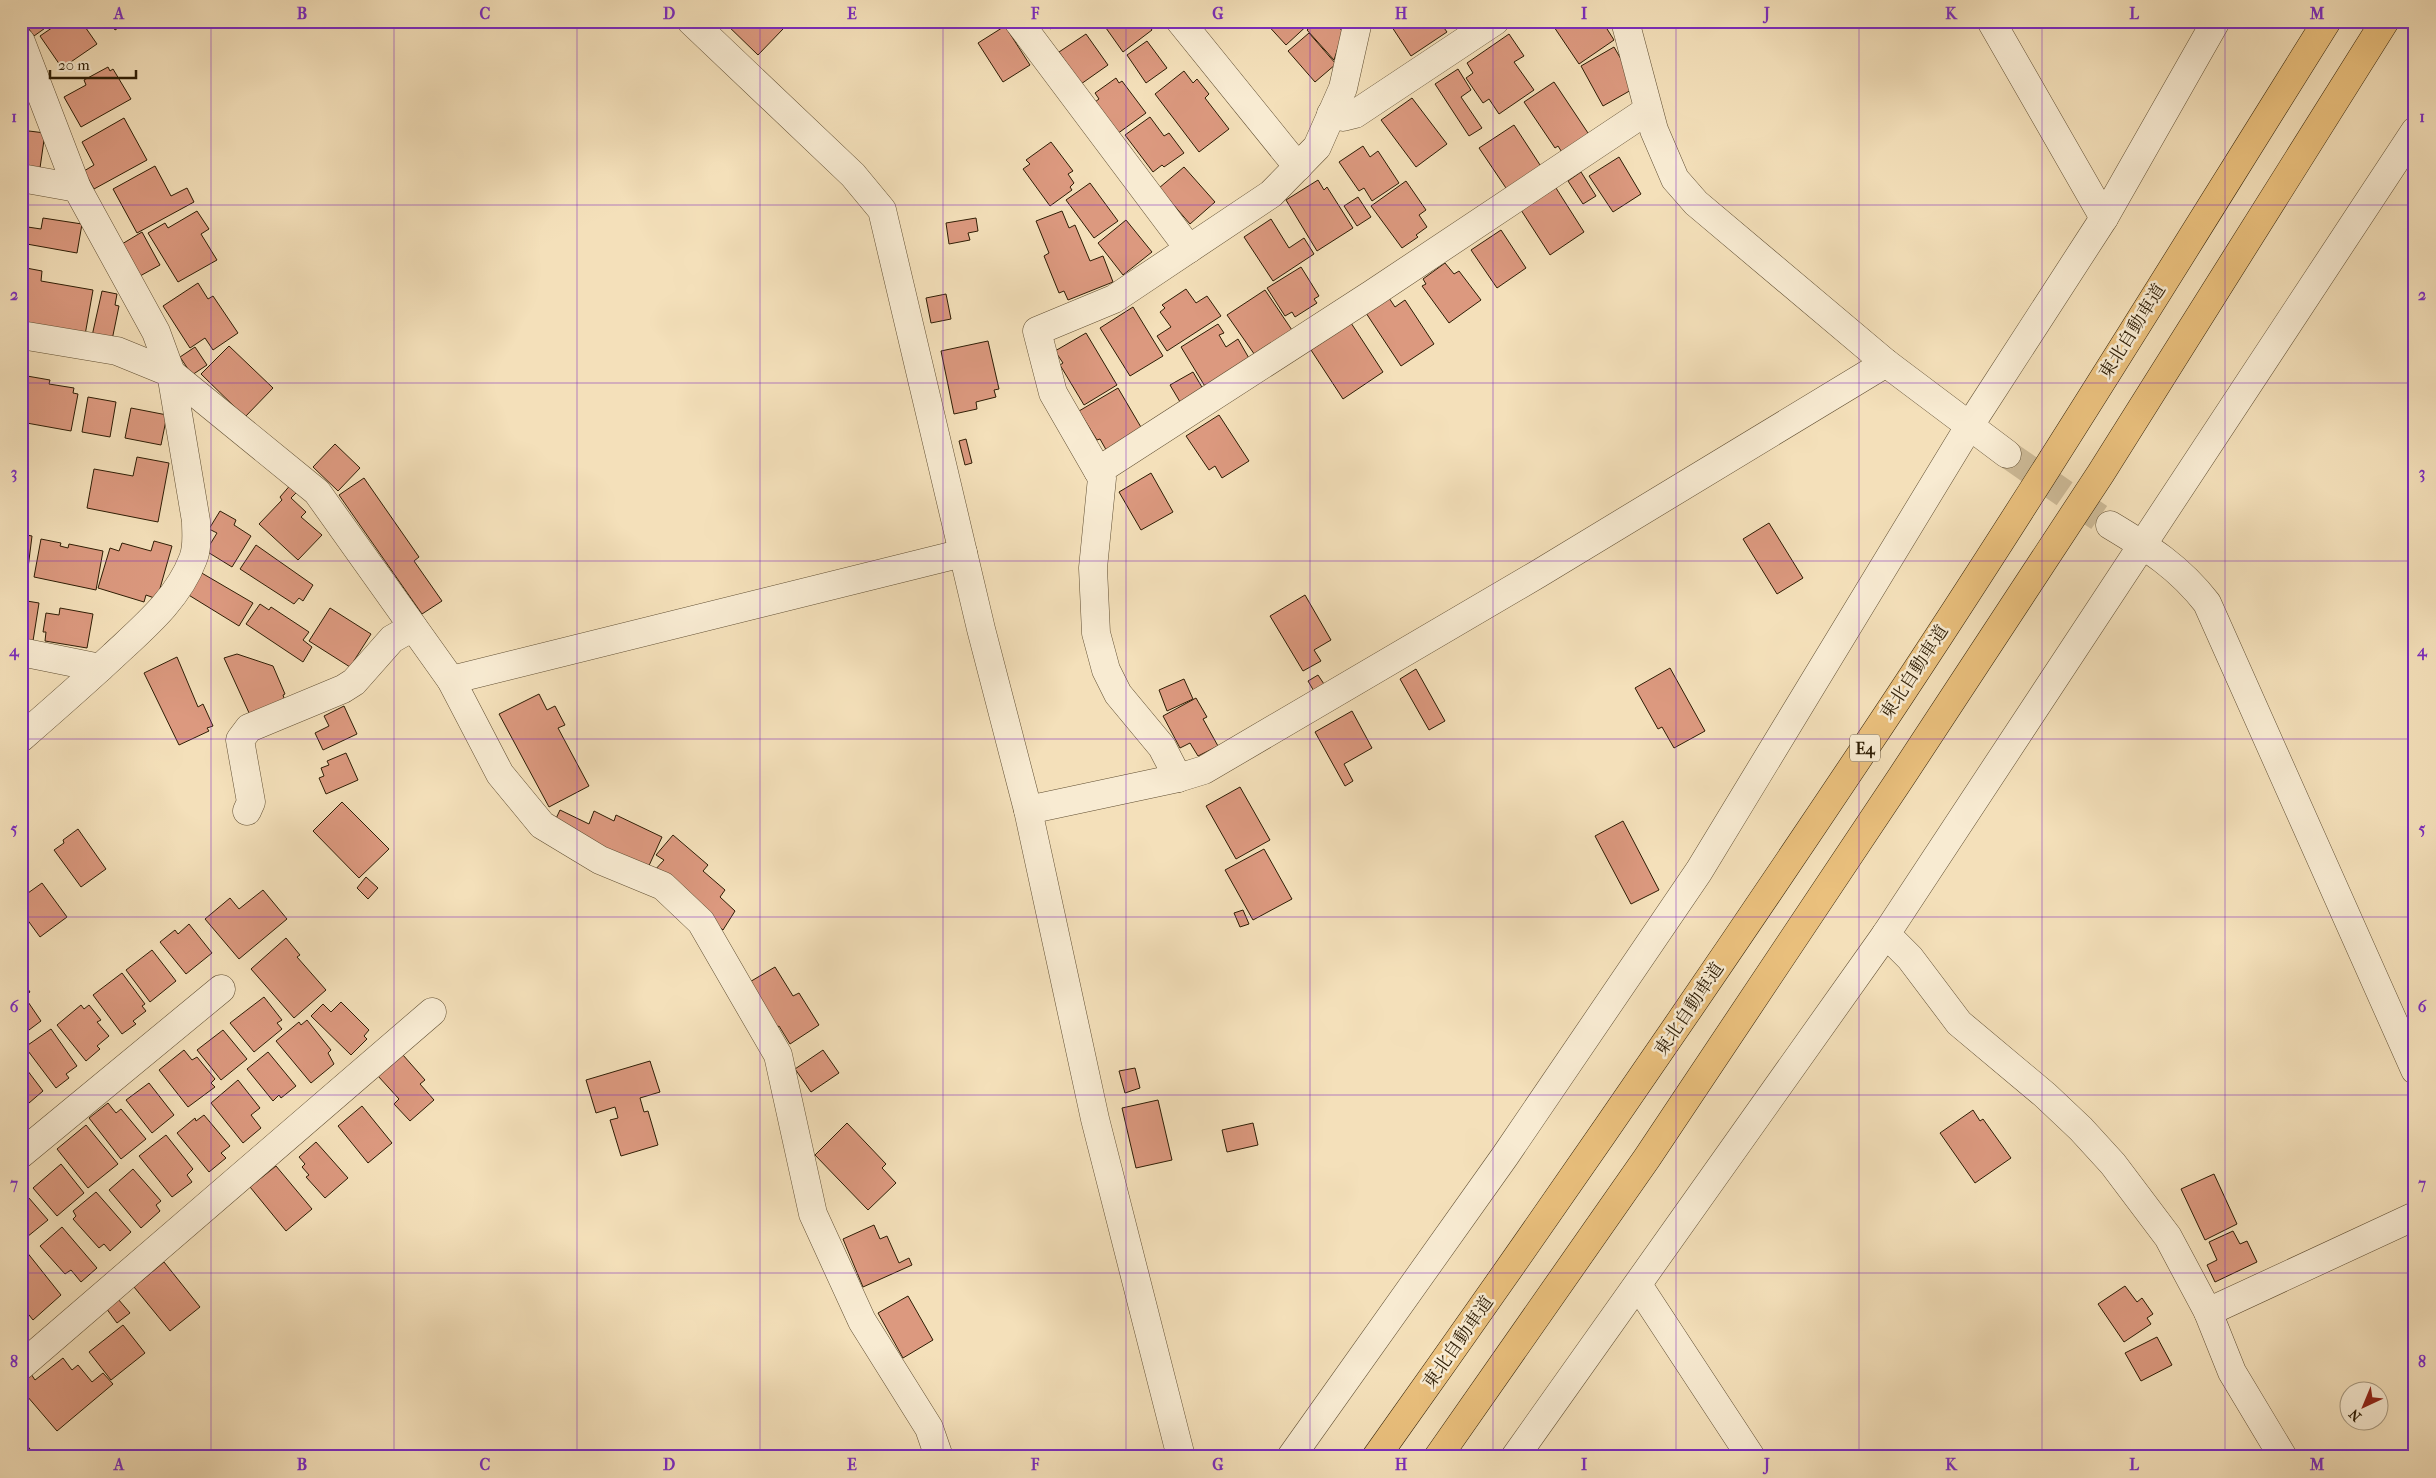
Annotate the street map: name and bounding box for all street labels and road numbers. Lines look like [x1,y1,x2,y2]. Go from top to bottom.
street label: 東北自動車道 [2095,280,2170,383]
street label: 東北自動車道 [1876,621,1953,723]
road number: E4 [1850,734,1880,761]
street label: 東北自動車道 [1651,959,1728,1060]
street label: 東北自動車道 [1419,1292,1498,1393]

